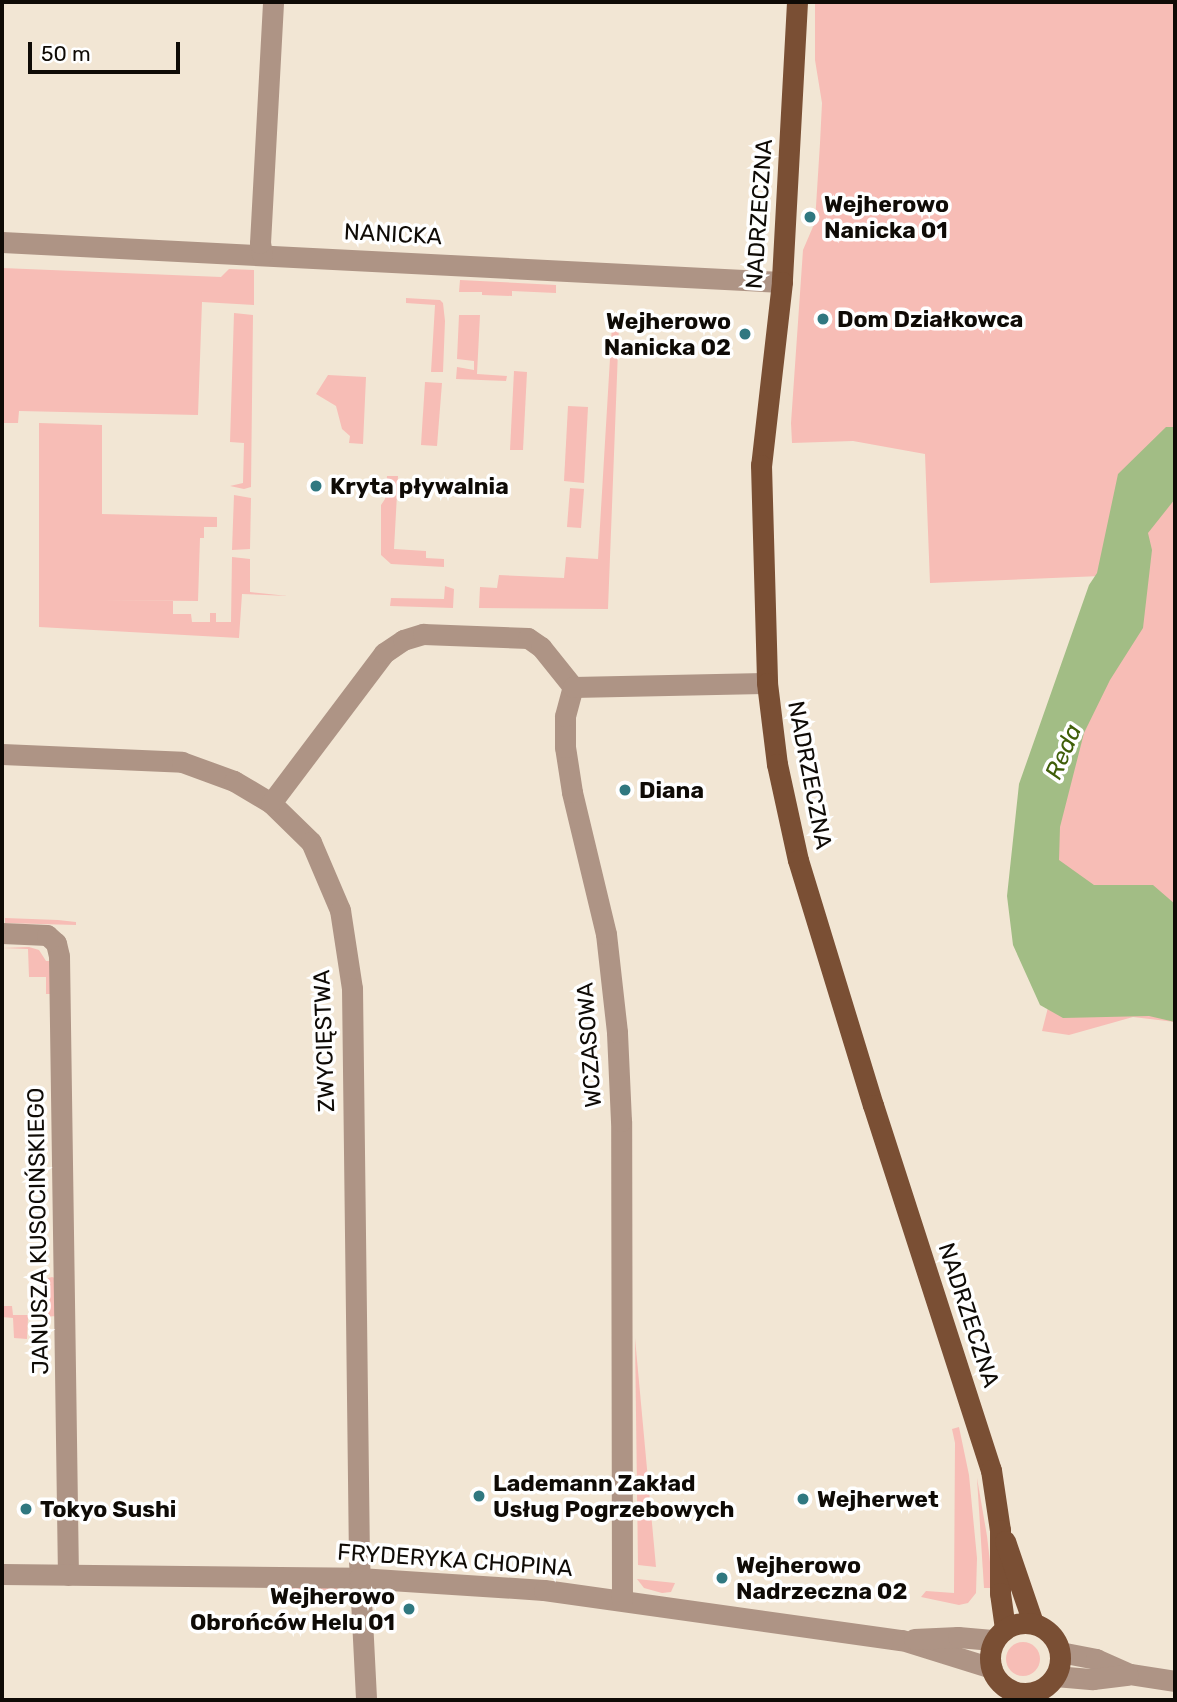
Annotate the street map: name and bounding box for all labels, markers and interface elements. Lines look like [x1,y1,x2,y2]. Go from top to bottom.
scale bar [32,28,184,72]
text: 50 m [41,41,91,66]
street label: NADRZECZNA [740,138,778,290]
place label: Wejherowo Nanicka 01 [824,190,949,244]
marker: Wejherowo Nanicka 01 [802,209,818,225]
street label: NANICKA [343,218,443,250]
place label: Dom Działkowca [837,305,1023,333]
place label: Wejherowo Nanicka 02 [604,307,731,361]
marker: Dom Działkowca [815,311,831,327]
marker: Wejherowo Nanicka 02 [737,326,753,342]
place label: Kryta pływalnia [330,472,509,500]
marker: Kryta pływalnia [308,478,324,494]
street label: NADRZECZNA [782,699,838,851]
water label: Reda [1040,720,1088,784]
place label: Diana [639,776,704,804]
marker: Diana [617,782,633,798]
street label: ZWYCIĘSTWA [308,969,340,1113]
street label: WCZASOWA [571,981,607,1109]
street label: JANUSZA KUSOCIŃSKIEGO [22,1087,54,1375]
street label: NADRZECZNA [933,1239,1005,1391]
place label: Lademann Zakład Usług Pogrzebowych [493,1469,734,1523]
place label: Wejherwet [817,1485,939,1513]
marker: Lademann Zakład Usług Pogrzebowych [471,1488,487,1504]
marker: Wejherwet [795,1491,811,1507]
place label: Tokyo Sushi [40,1495,176,1523]
marker: Tokyo Sushi [18,1501,34,1517]
street label: FRYDERYKA CHOPINA [336,1538,574,1582]
place label: Wejherowo Nadrzeczna 02 [736,1551,907,1605]
marker: Wejherowo Nadrzeczna 02 [714,1570,730,1586]
place label: Wejherowo Obrońców Helu 01 [189,1582,395,1636]
marker: Wejherowo Obrońców Helu 01 [401,1601,417,1617]

